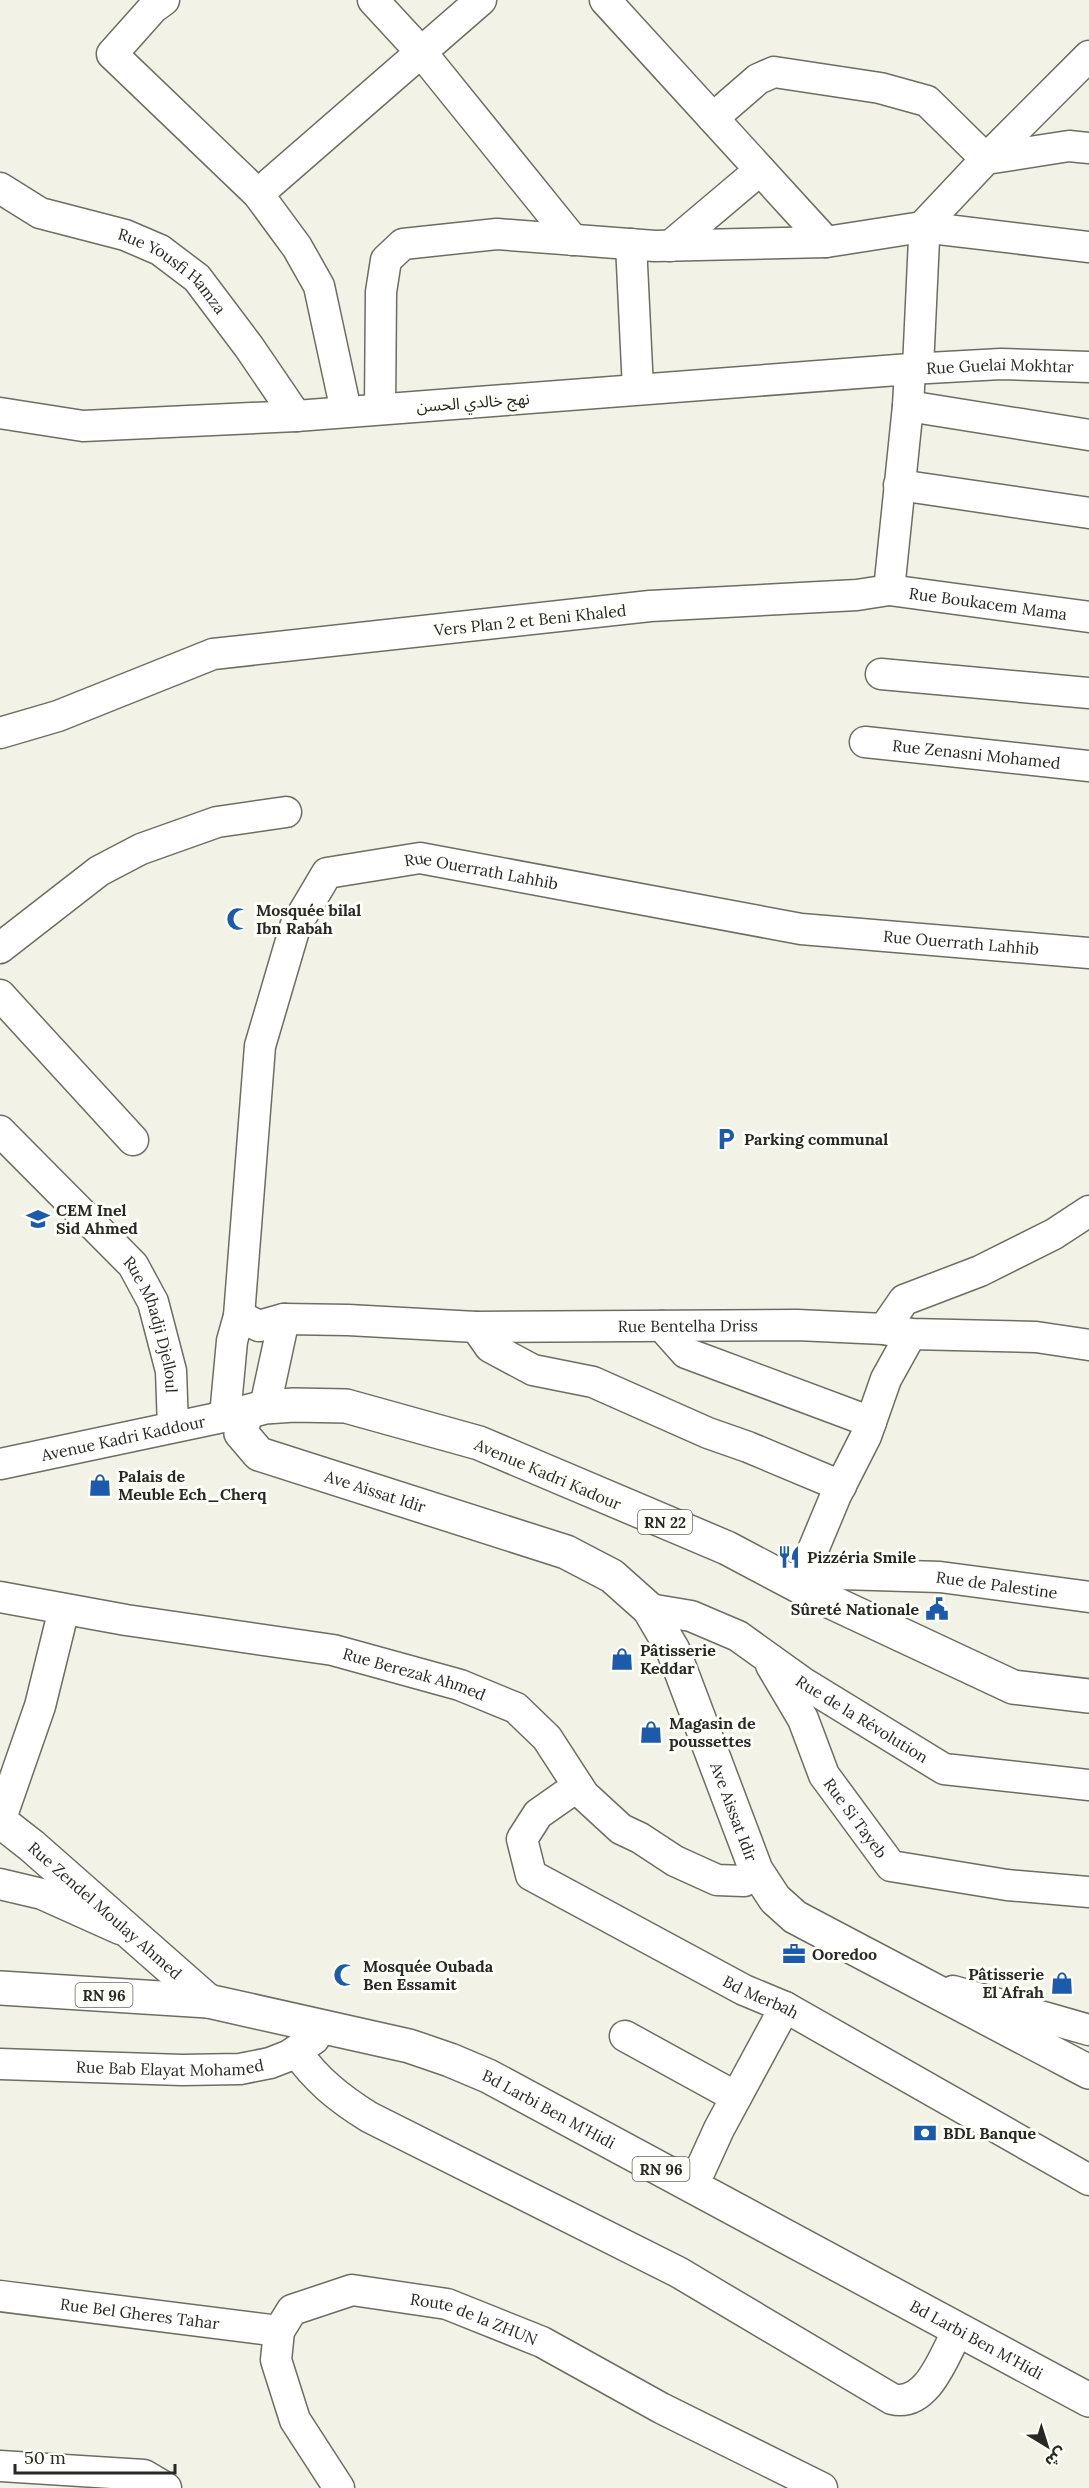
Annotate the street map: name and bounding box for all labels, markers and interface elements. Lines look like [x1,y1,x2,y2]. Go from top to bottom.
street label: Rue Yousfi Hamza [116,224,230,318]
street label: Rue Guelai Mokhtar [926,354,1074,378]
street label: نهج خالدي الحسن [416,388,531,419]
street label: Rue Boukacem Mama [908,583,1068,624]
street label: Vers Plan 2 et Beni Khaled [432,600,628,640]
street label: Rue Zenasni Mohamed [891,735,1062,773]
street label: Rue Ouerrath Lahhib [403,847,560,894]
place label: Mosquée bilal Ibn Rabah [256,900,361,938]
mosque icon: Mosquée bilal Ibn Rabah [225,906,251,932]
street label: Rue Ouerrath Lahhib [882,926,1040,959]
parking icon: Parking communal [713,1126,739,1152]
place label: Parking communal [744,1129,888,1149]
place label: CEM Inel Sid Ahmed [56,1200,138,1238]
school or university icon: CEM Inel Sid Ahmed [25,1206,51,1232]
street label: Rue Mhadji Djelloul [120,1252,182,1393]
street label: Rue Bentelha Driss [618,1315,758,1336]
street label: Avenue Kadri Kaddour [38,1411,207,1465]
street label: Avenue Kadri Kadour [471,1434,624,1514]
street label: Ave Aissat Idir [321,1465,428,1517]
place label: Palais de Meuble Ech_Cherq [118,1466,267,1504]
shop icon: Palais de Meuble Ech_Cherq [87,1472,113,1498]
road number: RN 22 [638,1510,692,1534]
restaurant icon: Pizzéria Smile [776,1544,802,1570]
place label: Pizzéria Smile [807,1547,916,1567]
street label: Rue de Palestine [935,1567,1059,1603]
public building icon: Sûreté Nationale [924,1596,950,1622]
place label: Sûreté Nationale [791,1599,919,1619]
place label: Pâtisserie Keddar [640,1640,716,1678]
street label: Rue Berezak Ahmed [341,1643,489,1705]
shop icon: Pâtisserie Keddar [609,1646,635,1672]
street label: Rue de la Révolution [792,1671,932,1767]
place label: Magasin de poussettes [669,1713,756,1751]
shop icon: Magasin de poussettes [638,1719,664,1745]
street label: Ave Aissat Idir [706,1758,762,1864]
street label: Rue Si Tayeb [820,1774,892,1862]
street label: Rue Zendel Moulay Ahmed [24,1837,186,1984]
office icon: Ooredoo [781,1941,807,1967]
place label: Ooredoo [812,1944,877,1964]
place label: Mosquée Oubada Ben Essamit [363,1956,494,1994]
mosque icon: Mosquée Oubada Ben Essamit [332,1962,358,1988]
place label: Pâtisserie El Afrah [968,1964,1044,2002]
shop icon: Pâtisserie El Afrah [1049,1970,1075,1996]
street label: Bd Merbah [720,1971,803,2023]
road number: RN 96 [76,1983,132,2007]
street label: Rue Bab Elayat Mohamed [76,2054,266,2080]
street label: Bd Larbi Ben M'Hidi [480,2065,619,2153]
bank icon: BDL Banque [912,2120,938,2146]
place label: BDL Banque [943,2123,1036,2143]
road number: RN 96 [632,2157,690,2181]
street label: Route de la ZHUN [409,2289,541,2349]
street label: Rue Bel Gheres Tahar [59,2294,221,2333]
street label: Bd Larbi Ben M'Hidi [907,2295,1047,2383]
north arrow [1017,2416,1077,2476]
scale bar [15,2437,176,2475]
text: ش [1041,2443,1071,2472]
text: 50 m [24,2446,66,2469]

